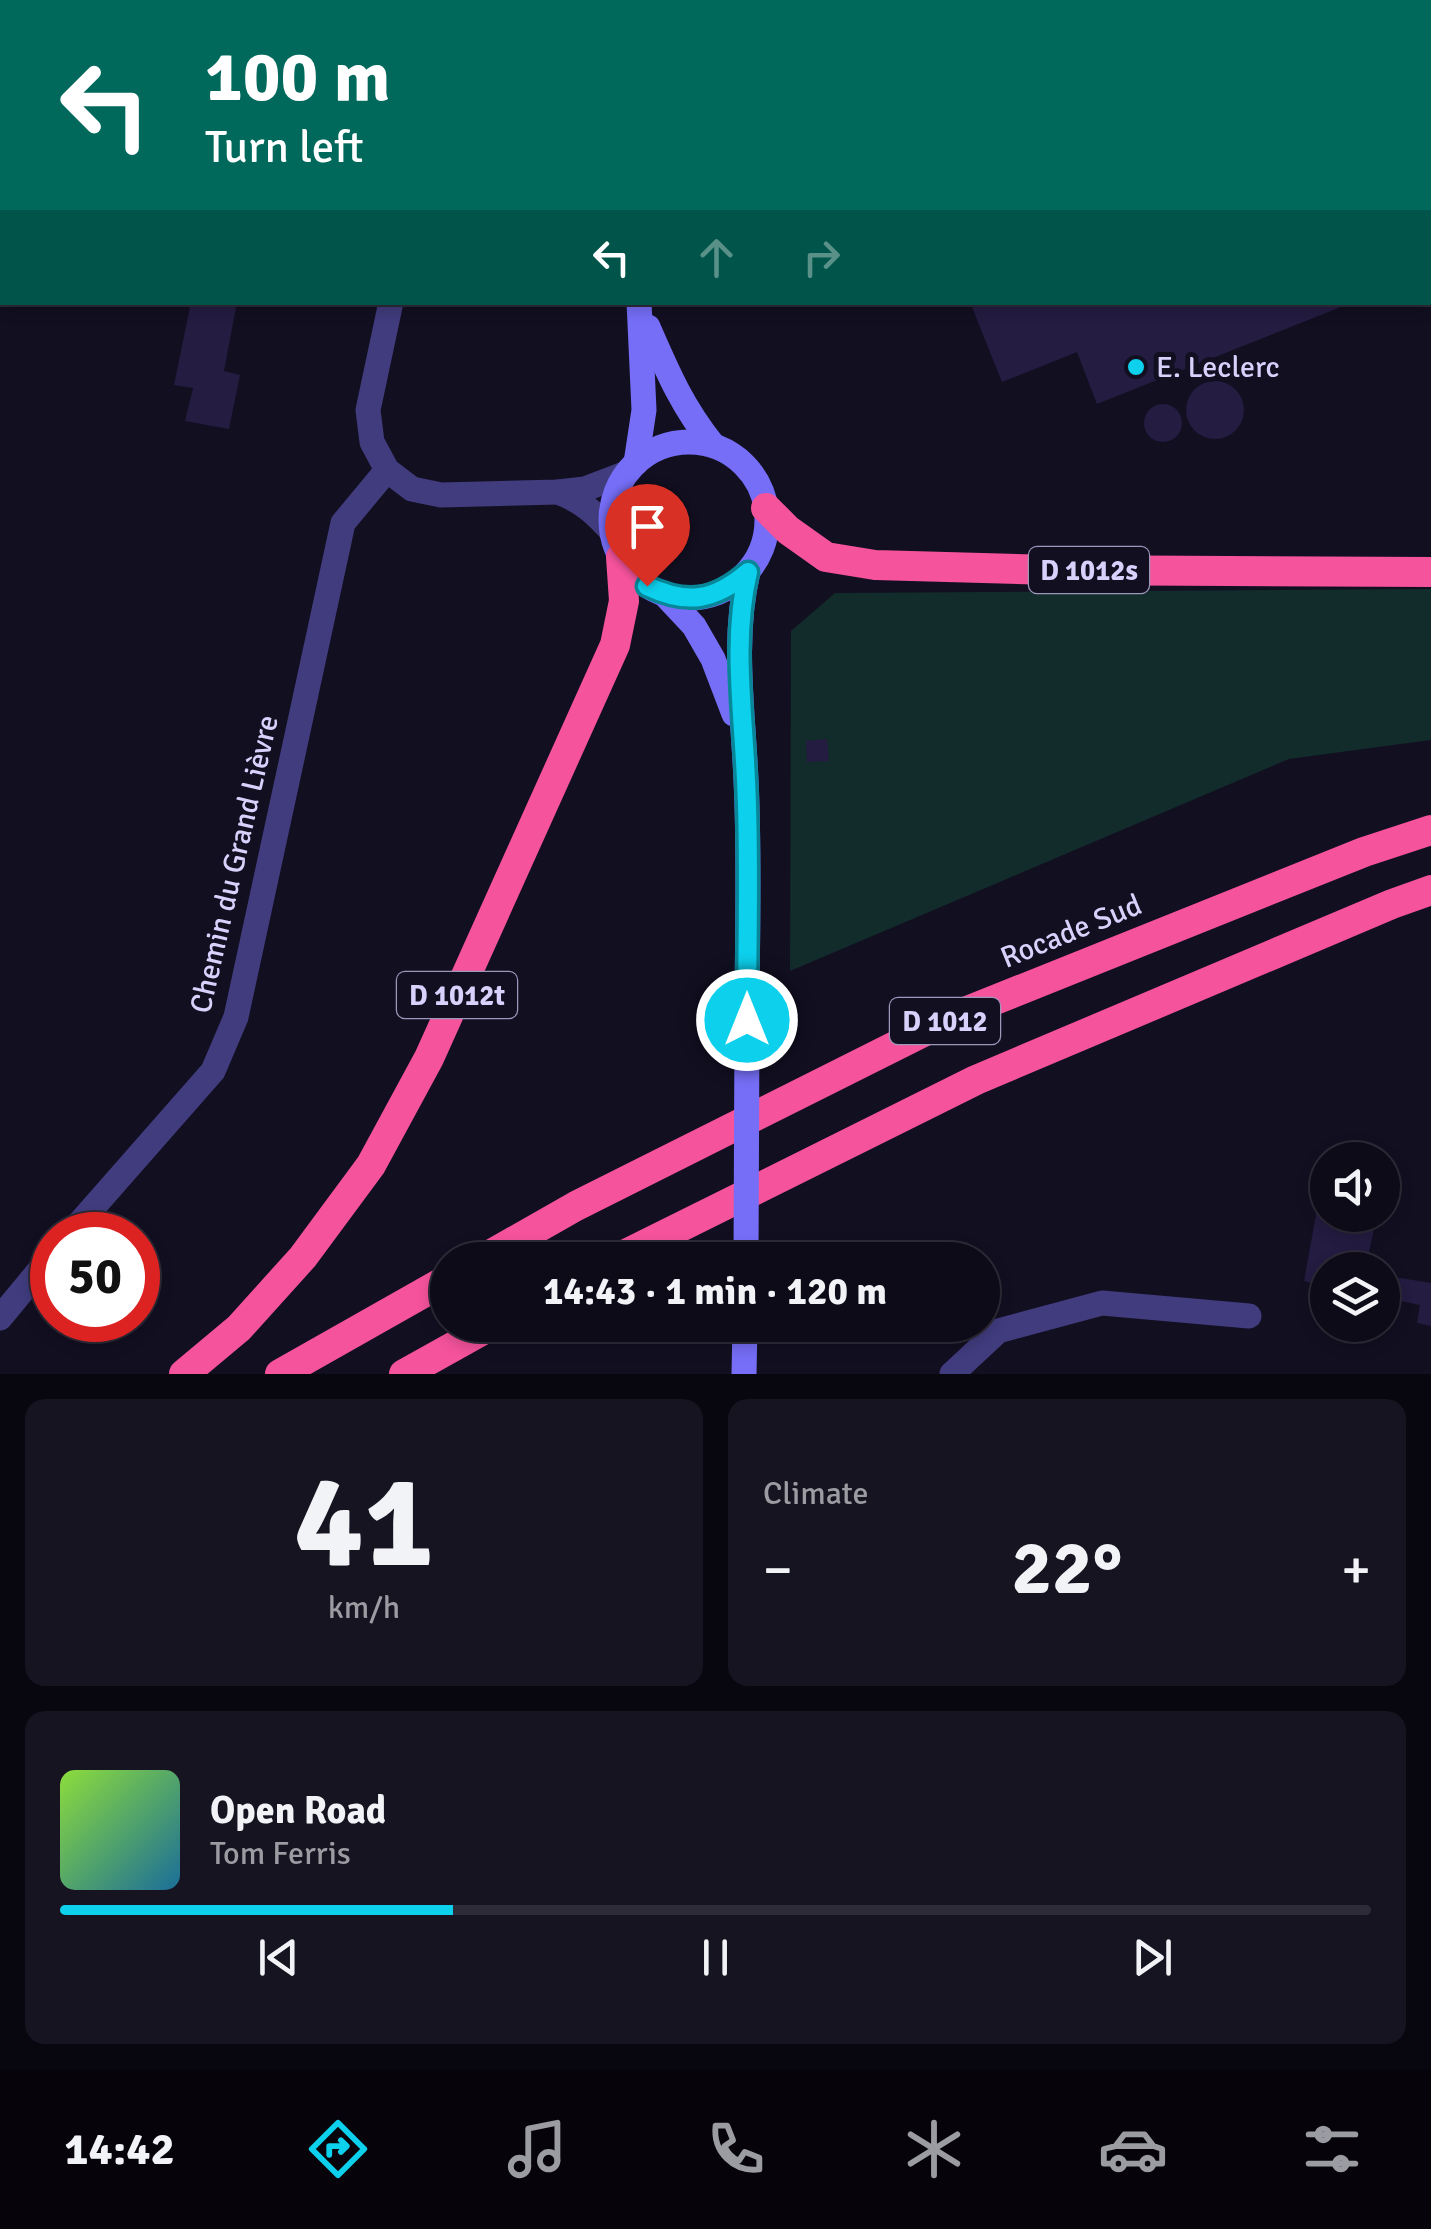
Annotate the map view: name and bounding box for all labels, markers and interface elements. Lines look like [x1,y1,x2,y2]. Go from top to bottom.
text: 100 m [205,34,390,120]
icon: left [40,40,170,170]
text: Turn left [205,120,364,175]
icon: left [584,230,639,285]
icon: ahead [689,230,744,285]
icon: right [794,230,849,285]
place label: E. Leclerc [1156,349,1280,386]
marker: E. Leclerc [1125,356,1147,378]
pin [605,484,690,587]
icon: arrive [620,499,675,554]
road number: D 1012s [1029,547,1149,593]
street label: Chemin du Grand Lièvre [182,712,287,1017]
street label: Rocade Sud [995,886,1147,977]
position arrow [695,968,799,1072]
road number: D 1012t [397,972,517,1018]
road number: D 1012 [890,998,1000,1044]
map controls [1310,1142,1400,1342]
button: sound [1310,1142,1400,1232]
speed limit sign: 50 [30,1212,160,1342]
button: layers [1310,1252,1400,1342]
text: 14:43 · 1 min · 120 m [543,1268,887,1315]
text: 41 [294,1443,434,1603]
text: Climate [763,1474,869,1513]
text: 22° [1012,1522,1123,1615]
text: − [763,1536,793,1604]
text: + [1341,1536,1371,1604]
text: km/h [328,1588,400,1627]
text: Open Road [210,1787,386,1834]
text: Tom Ferris [210,1834,351,1873]
icon: previous [251,1930,306,1985]
icon: pause [688,1930,743,1985]
icon: next [1125,1930,1180,1985]
icon: directions [303,2114,373,2184]
icon: music [502,2114,572,2184]
icon: phone [701,2114,771,2184]
icon: climate [899,2114,969,2184]
icon: car [1098,2114,1168,2184]
icon: filters [1297,2114,1367,2184]
text: 14:42 [64,2122,175,2177]

